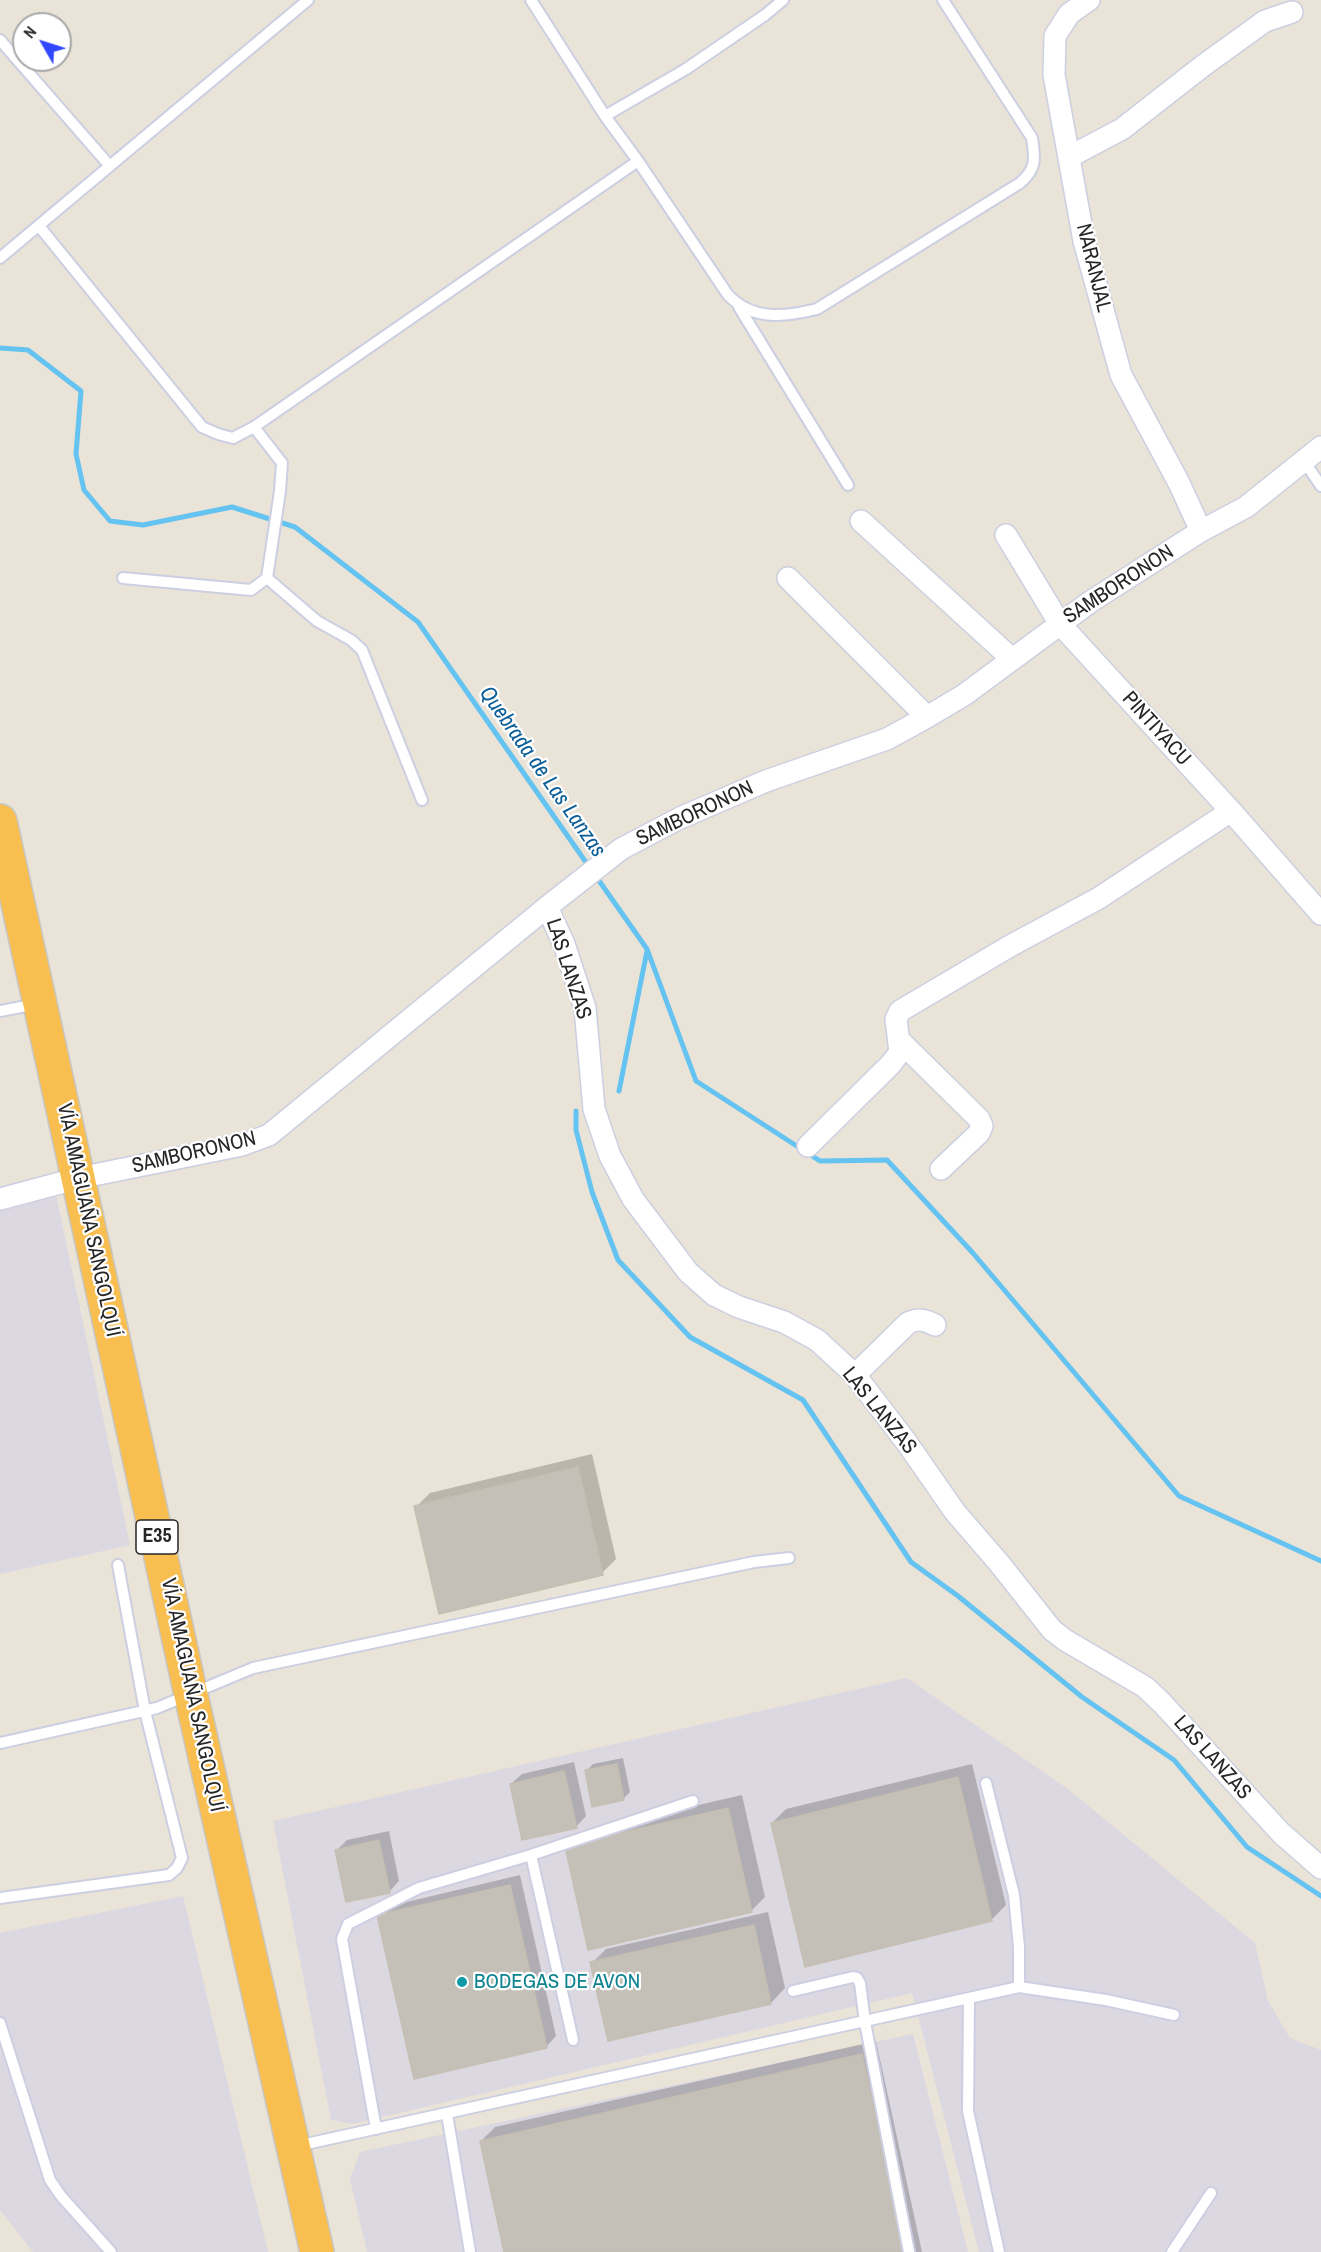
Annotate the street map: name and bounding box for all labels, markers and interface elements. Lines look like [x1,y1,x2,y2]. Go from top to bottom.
north arrow [12,12,72,72]
text: N [18,21,41,43]
street label: NARANJAL [1070,221,1116,315]
street label: SAMBORONON [1059,540,1179,630]
water label: Quebrada de Las Lanzas [473,681,611,863]
street label: PINTIYACU [1116,687,1196,771]
street label: SAMBORONON [632,776,758,852]
street label: LAS LANZAS [540,915,596,1023]
street label: VÍA AMAGUAÑA SANGOLQUÍ [51,1101,125,1339]
street label: SAMBORONON [130,1127,258,1179]
street label: LAS LANZAS [836,1363,922,1459]
road number: E35 [136,1520,178,1554]
street label: VÍA AMAGUAÑA SANGOLQUÍ [155,1576,229,1814]
street label: LAS LANZAS [1168,1711,1256,1805]
place label: BODEGAS DE AVON [474,1969,640,1995]
marker: BODEGAS DE AVON [455,1975,469,1989]

